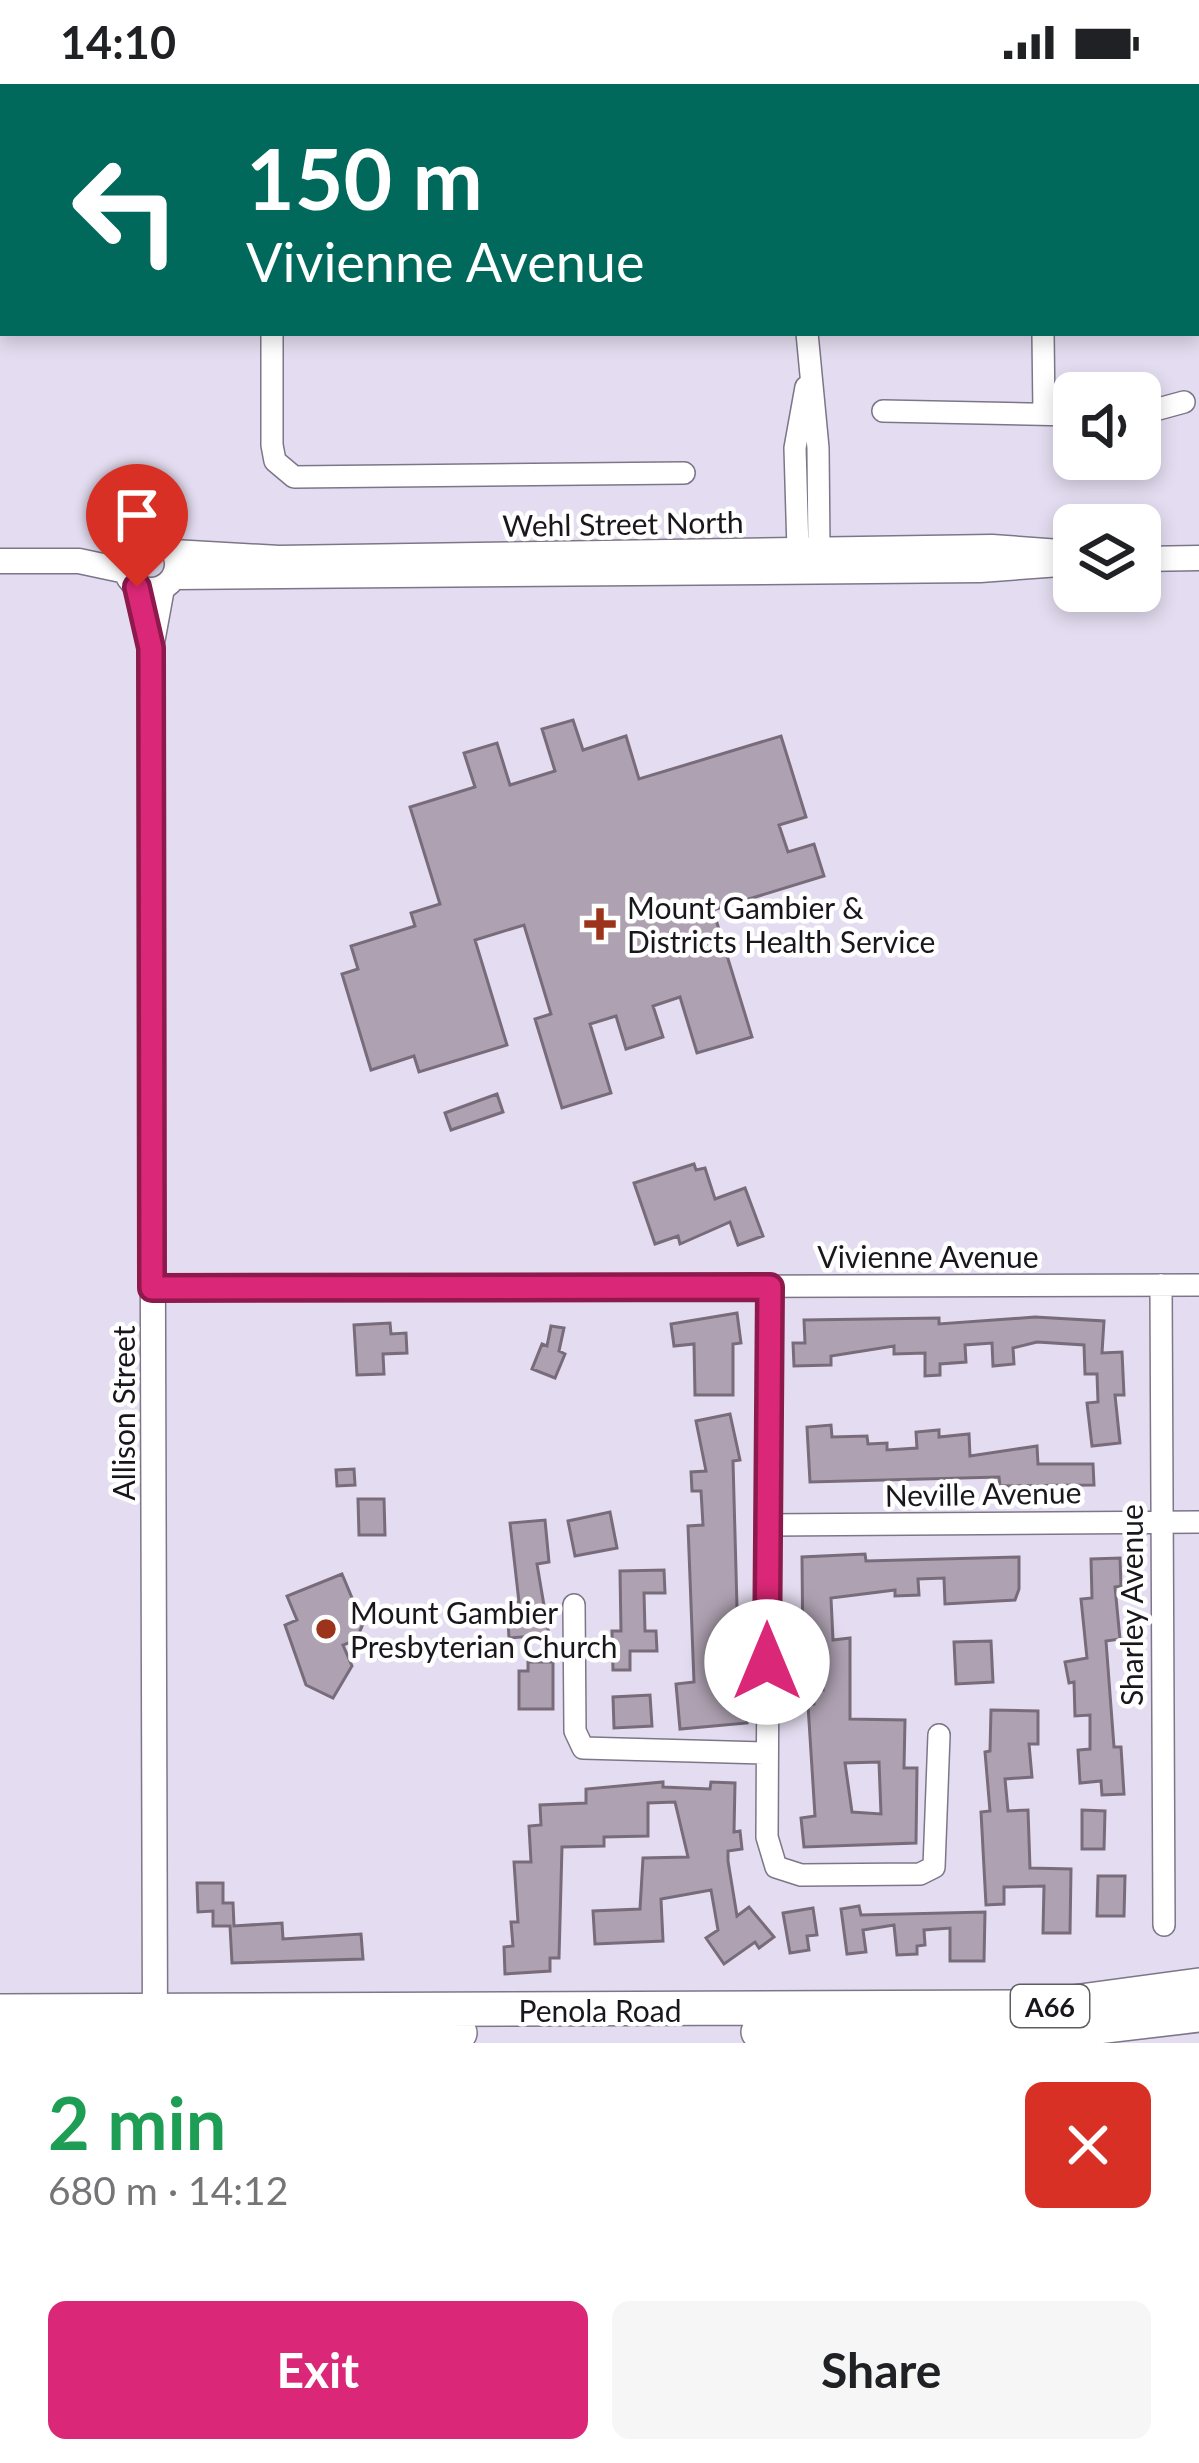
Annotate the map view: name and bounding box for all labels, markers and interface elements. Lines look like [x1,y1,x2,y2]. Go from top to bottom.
text: 14:10 [60,15,176,69]
text: 150 m [246,127,483,228]
icon: left [48,132,204,288]
text: Vivienne Avenue [246,229,644,294]
map controls [1053,372,1161,612]
button: sound [1053,372,1161,480]
pin [86,464,188,587]
icon: arrive [104,482,170,548]
street label: Wehl Street North [502,503,744,543]
button: layers [1053,504,1161,612]
place label: Mount Gambier & Districts Health Service [627,889,935,959]
marker: Mount Gambier & Districts Health Service [584,908,616,940]
street label: Vivienne Avenue [817,1238,1039,1274]
street label: Allison Street [105,1325,141,1501]
street label: Neville Avenue [884,1473,1082,1513]
street label: Sharley Avenue [1113,1504,1149,1706]
place label: Mount Gambier Presbyterian Church [350,1594,618,1664]
position arrow [704,1599,830,1725]
marker: Mount Gambier Presbyterian Church [313,1616,339,1642]
road number: A66 [1011,1985,1089,2027]
street label: Penola Road [518,1992,682,2028]
text: 2 min [48,2079,226,2165]
button: close [1025,2082,1151,2208]
text: 680 m · 14:12 [48,2167,288,2213]
button: Exit [48,2301,588,2439]
button: Share [612,2301,1151,2439]

